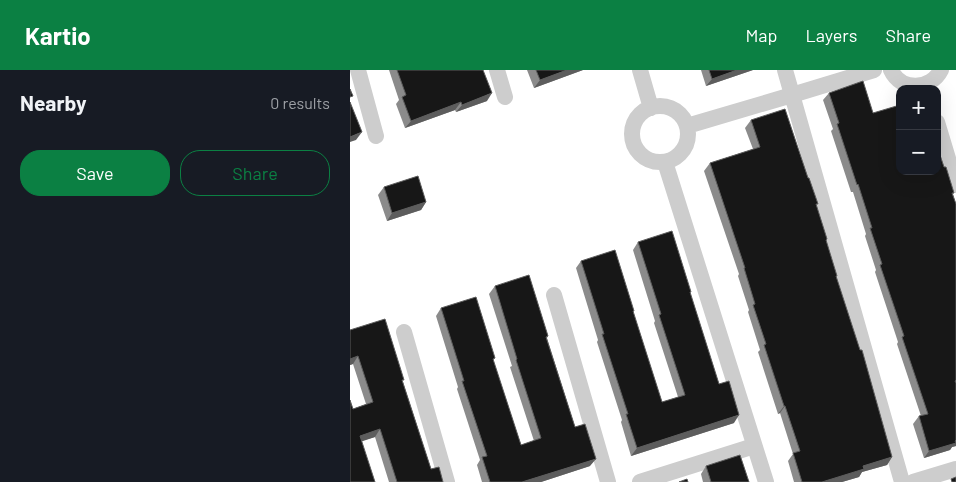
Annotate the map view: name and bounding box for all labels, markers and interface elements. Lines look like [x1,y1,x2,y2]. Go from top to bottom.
text: Kartio [25,21,91,50]
text: Map [745,24,777,46]
text: Layers [805,24,858,46]
text: Share [886,24,931,46]
map controls [896,85,941,175]
button: + [896,85,941,130]
text: Nearby [20,90,86,115]
text: 0 results [270,93,330,112]
button: − [896,130,941,175]
button: Save [20,150,170,196]
button: Share [180,150,330,196]

